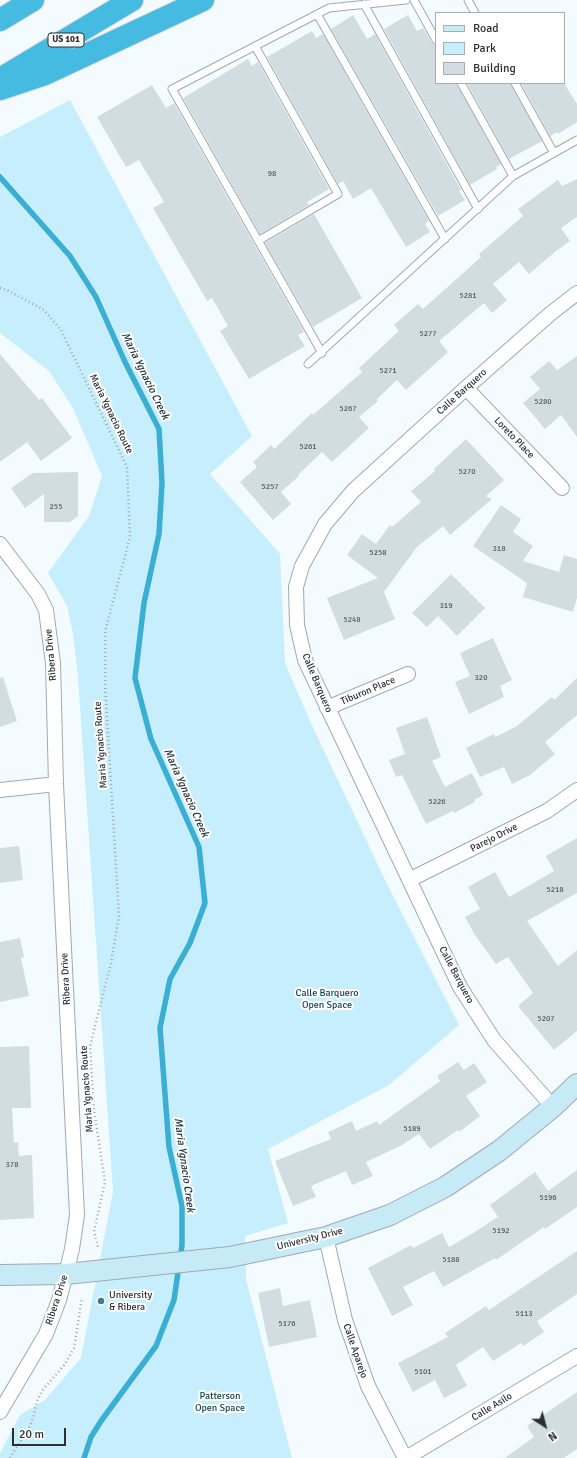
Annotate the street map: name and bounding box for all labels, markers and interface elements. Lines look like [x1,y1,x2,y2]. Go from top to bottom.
legend [435,12,565,84]
text: Road [473,21,499,36]
road number: US 101 [48,33,84,47]
text: Park [473,41,496,56]
text: Building [473,61,516,76]
house number: 98 [268,169,276,179]
house number: 5281 [459,291,477,301]
house number: 5277 [419,329,437,339]
water label: Maria Ygnacio Creek [118,330,172,422]
house number: 5271 [379,366,397,376]
street label: Calle Barquero [435,366,489,418]
street label: Maria Ygnacio Route [87,372,135,456]
house number: 5280 [534,397,552,407]
house number: 5267 [339,404,357,414]
street label: Loreto Place [491,415,537,461]
house number: 5261 [299,442,317,452]
house number: 5270 [458,467,476,477]
house number: 5257 [261,482,279,492]
house number: 255 [50,502,62,512]
house number: 318 [493,544,505,554]
house number: 5258 [369,548,387,558]
house number: 319 [440,601,452,611]
house number: 5248 [343,615,361,625]
street label: Ribera Drive [43,628,59,682]
street label: Calle Barquero [299,652,335,714]
house number: 320 [475,673,487,683]
street label: Tiburon Place [339,674,397,708]
street label: Maria Ygnacio Route [92,701,110,789]
water label: Maria Ygnacio Creek [161,747,211,839]
house number: 5226 [428,797,446,807]
street label: Parejo Drive [468,821,520,855]
house number: 5218 [546,885,564,895]
street label: Calle Barquero [436,944,476,1006]
street label: Ribera Drive [59,953,73,1005]
park label: Calle Barquero Open Space [295,987,359,1010]
house number: 5207 [537,1014,555,1024]
street label: Maria Ygnacio Route [78,1045,96,1133]
water label: Maria Ygnacio Creek [171,1117,197,1213]
house number: 5189 [403,1124,421,1134]
house number: 378 [6,1160,18,1170]
house number: 5196 [539,1193,557,1203]
street label: University Drive [276,1225,344,1253]
house number: 5192 [492,1226,510,1236]
house number: 5188 [442,1255,460,1265]
street label: Ribera Drive [43,1273,71,1327]
place label: University & Ribera [109,1289,152,1312]
marker: University & Ribera [96,1296,106,1306]
house number: 5113 [515,1309,533,1319]
house number: 5176 [278,1319,296,1329]
street label: Calle Aparejo [340,1322,370,1380]
house number: 5101 [414,1367,432,1377]
park label: Patterson Open Space [195,1390,245,1414]
street label: Calle Asilo [470,1390,514,1424]
north arrow [525,1406,565,1446]
scale bar [14,1420,68,1446]
text: 20 m [19,1427,44,1442]
text: N [545,1429,559,1444]

